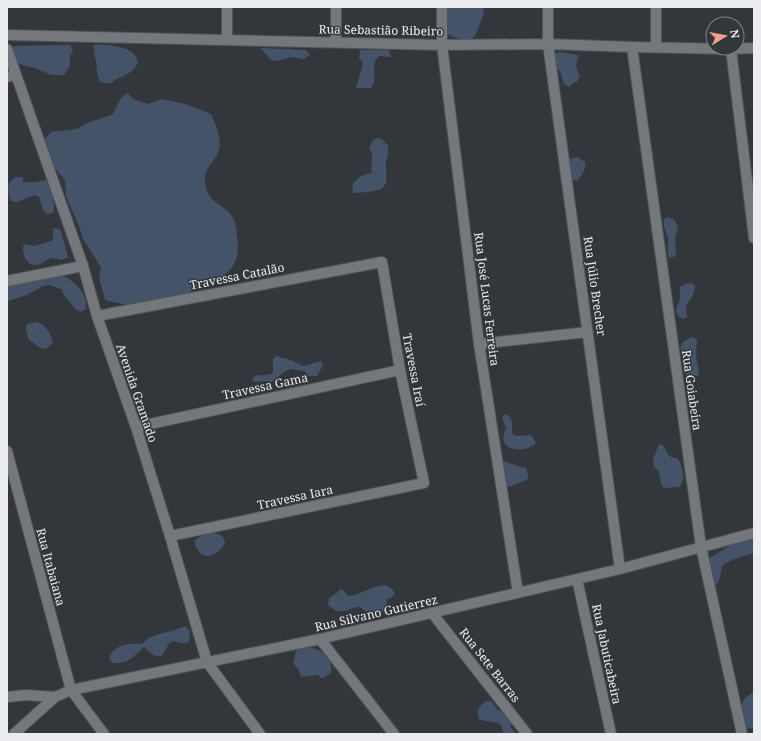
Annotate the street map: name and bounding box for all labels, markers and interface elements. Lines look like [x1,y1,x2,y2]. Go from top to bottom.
north arrow [705,16,745,56]
street label: Rua Sebastião Ribeiro [319,20,444,40]
text: N [727,28,744,40]
street label: Rua José Lucas Ferreira [470,231,504,367]
street label: Rua Júlio Brecher [580,235,610,337]
street label: Travessa Catalão [188,258,286,294]
street label: Travessa Iraí [399,332,429,408]
street label: Avenida Gramado [112,342,162,445]
street label: Rua Goiabeira [678,349,706,432]
street label: Travessa Gama [221,369,310,403]
street label: Travessa Iara [256,481,335,513]
street label: Rua Itabaiana [32,526,70,608]
street label: Rua Silvano Gutierrez [313,591,439,635]
street label: Rua Jabuticabeira [588,602,626,706]
street label: Rua Sete Barras [456,624,524,706]

